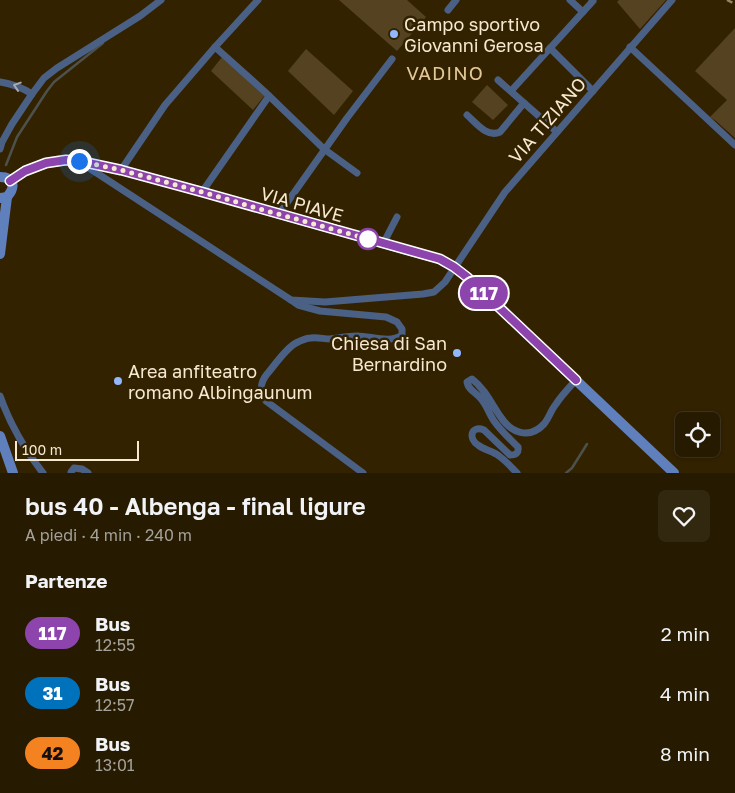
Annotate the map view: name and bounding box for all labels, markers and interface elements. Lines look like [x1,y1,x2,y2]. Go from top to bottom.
place label: Campo sportivo Giovanni Gerosa [404,13,544,56]
marker: Campo sportivo Giovanni Gerosa [388,28,400,40]
district label: VADINO [406,61,484,84]
street label: VIA TIZIANO [504,73,590,167]
one-way arrow [13,82,22,92]
your location [67,149,92,174]
street label: VIA PIAVE [258,182,346,226]
unlabelled marker [357,228,379,250]
line badge: 117 [455,277,513,309]
text: 117 [470,282,498,304]
place label: Chiesa di San Bernardino [331,332,447,375]
marker: Chiesa di San Bernardino [451,347,463,359]
place label: Area anfiteatro romano Albingaunum [128,360,313,403]
marker: Area anfiteatro romano Albingaunum [112,375,124,387]
map controls [675,412,720,457]
button: locate [675,412,720,457]
scale bar [15,438,139,461]
text: 100 m [22,441,62,458]
button: heart [658,490,710,542]
text: bus 40 - Albenga - final ligure [25,491,366,520]
text: A piedi · 4 min · 240 m [25,525,192,545]
text: Partenze [25,569,107,592]
text: Bus [95,612,130,635]
text: 117 [38,622,67,644]
text: 2 min [661,622,710,645]
text: 12:55 [95,635,135,655]
text: Bus [95,672,130,695]
text: 31 [42,682,63,704]
text: 4 min [660,682,710,705]
text: 12:57 [95,695,135,715]
text: Bus [95,732,130,755]
text: 42 [41,742,64,764]
text: 8 min [660,742,710,765]
text: 13:01 [95,755,135,775]

